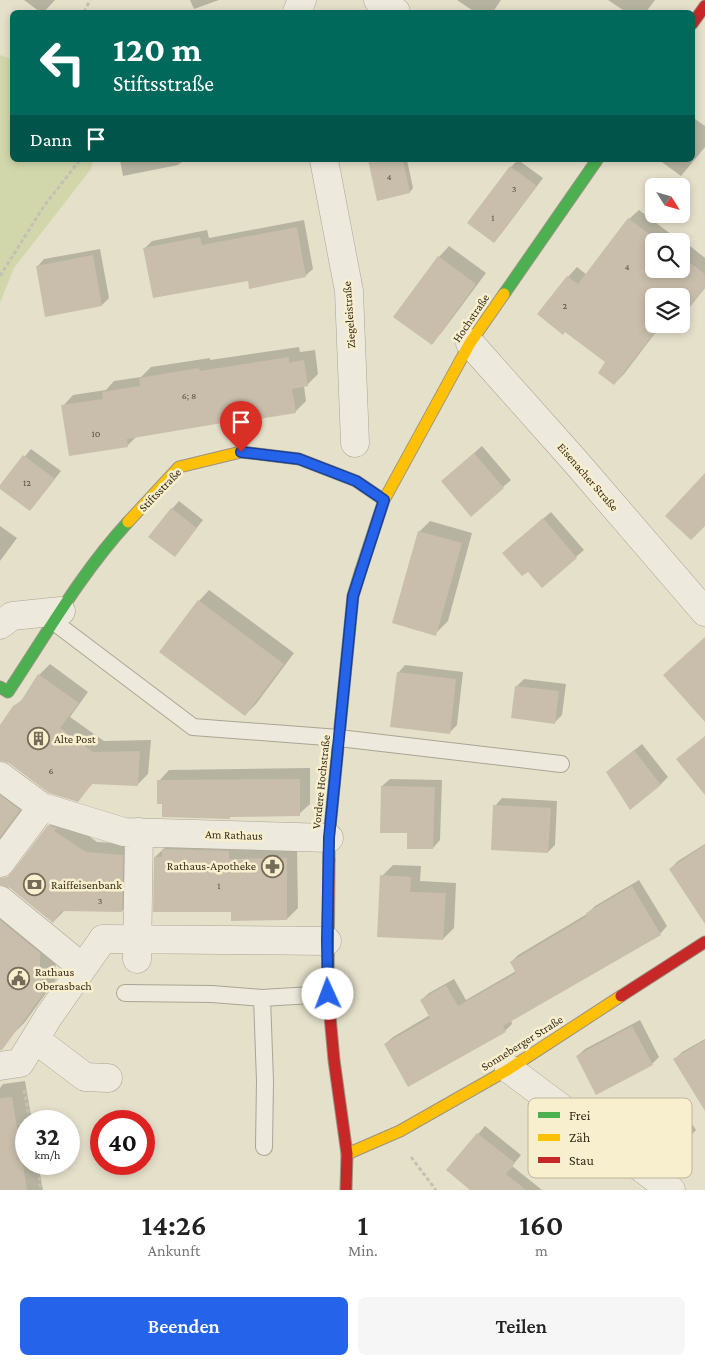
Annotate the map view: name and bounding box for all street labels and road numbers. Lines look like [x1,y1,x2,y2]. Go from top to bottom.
street label: Ziegeleistraße [340,281,358,349]
street label: Hochstraße [450,291,492,345]
street label: Eisenacher Straße [555,440,621,514]
street label: Stiftsstraße [136,465,184,515]
street label: Vordere Hochstraße [309,734,333,830]
street label: Am Rathaus [205,827,263,843]
street label: Sonneberger Straße [479,1012,565,1074]

